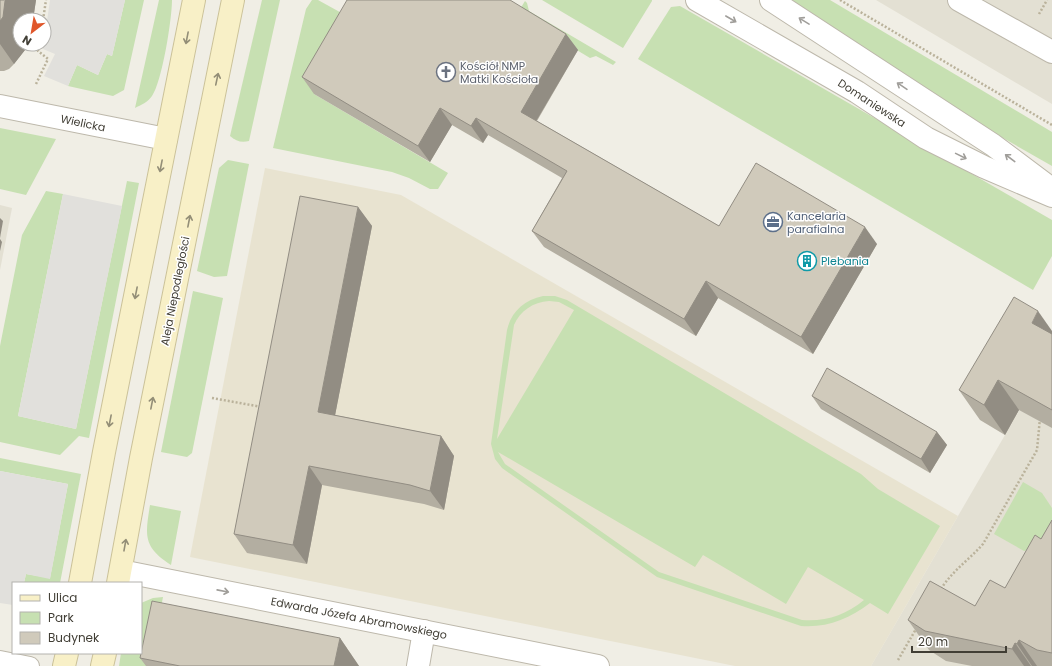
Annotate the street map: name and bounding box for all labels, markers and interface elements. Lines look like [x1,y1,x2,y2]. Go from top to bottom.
north arrow [12,12,52,52]
one-way arrow [725,16,737,24]
one-way arrow [799,17,810,25]
one-way arrow [182,31,190,44]
text: N [19,32,35,50]
place label: Kościół NMP Matki Kościoła [460,58,538,87]
church icon: Kościół NMP Matki Kościoła [435,61,457,83]
one-way arrow [213,73,221,86]
street label: Domaniewska [835,75,909,131]
one-way arrow [896,81,907,90]
street label: Wielicka [59,110,107,136]
one-way arrow [955,153,967,160]
one-way arrow [1004,153,1015,162]
one-way arrow [157,159,165,172]
place label: Kancelaria parafialna [787,208,846,237]
office icon: Kancelaria parafialna [762,211,784,233]
one-way arrow [185,215,193,228]
street label: Aleja Niepodległości [157,235,194,347]
building icon: Plebania [796,250,818,272]
place label: Plebania [821,253,869,269]
one-way arrow [131,286,139,299]
one-way arrow [149,397,157,410]
one-way arrow [106,414,114,427]
one-way arrow [122,539,130,552]
legend [12,582,142,654]
one-way arrow [216,588,229,596]
text: Ulica [48,589,77,606]
street label: Edwarda Józefa Abramowskiego [269,593,449,643]
text: Park [48,609,75,626]
scale bar [912,628,1006,654]
text: Budynek [48,629,100,646]
text: 20 m [918,633,948,650]

